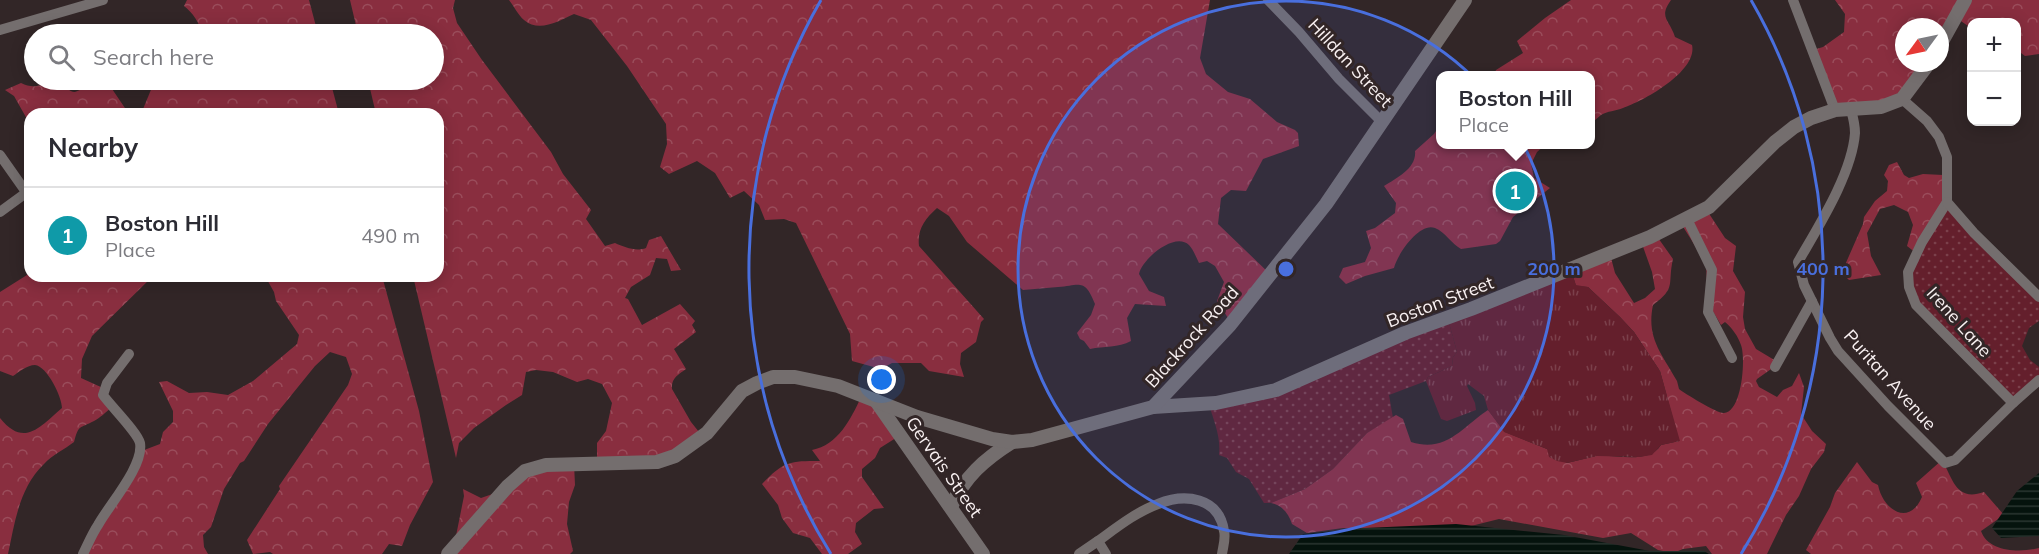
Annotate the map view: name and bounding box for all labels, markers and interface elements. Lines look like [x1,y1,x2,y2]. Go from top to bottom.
street label: Hilldan Street [1303,13,1397,112]
north arrow [1895,18,1949,72]
map controls [1967,18,2021,126]
button: + [1967,18,2021,72]
search box [24,24,444,90]
icon: search [45,41,78,74]
text: Search here [93,43,214,71]
popup [1436,71,1595,149]
button: − [1967,72,2021,126]
text: Boston Hill [1459,84,1572,112]
text: Place [1459,112,1509,137]
text: Nearby [48,131,138,164]
pin: 1 [1496,168,1534,213]
text: Boston Hill [105,209,219,237]
text: 1 [62,223,74,248]
text: 490 m [361,223,420,248]
text: Place [105,237,155,262]
text: 200 m [1527,257,1581,280]
text: 400 m [1796,257,1850,280]
centre of rings [1276,259,1296,279]
street label: Boston Street [1383,271,1497,332]
street label: Blackrock Road [1140,281,1243,392]
street label: Irene Lane [1922,282,1997,362]
street label: Puritan Avenue [1839,324,1942,435]
your location [867,365,896,394]
street label: Gervais Street [901,412,988,522]

